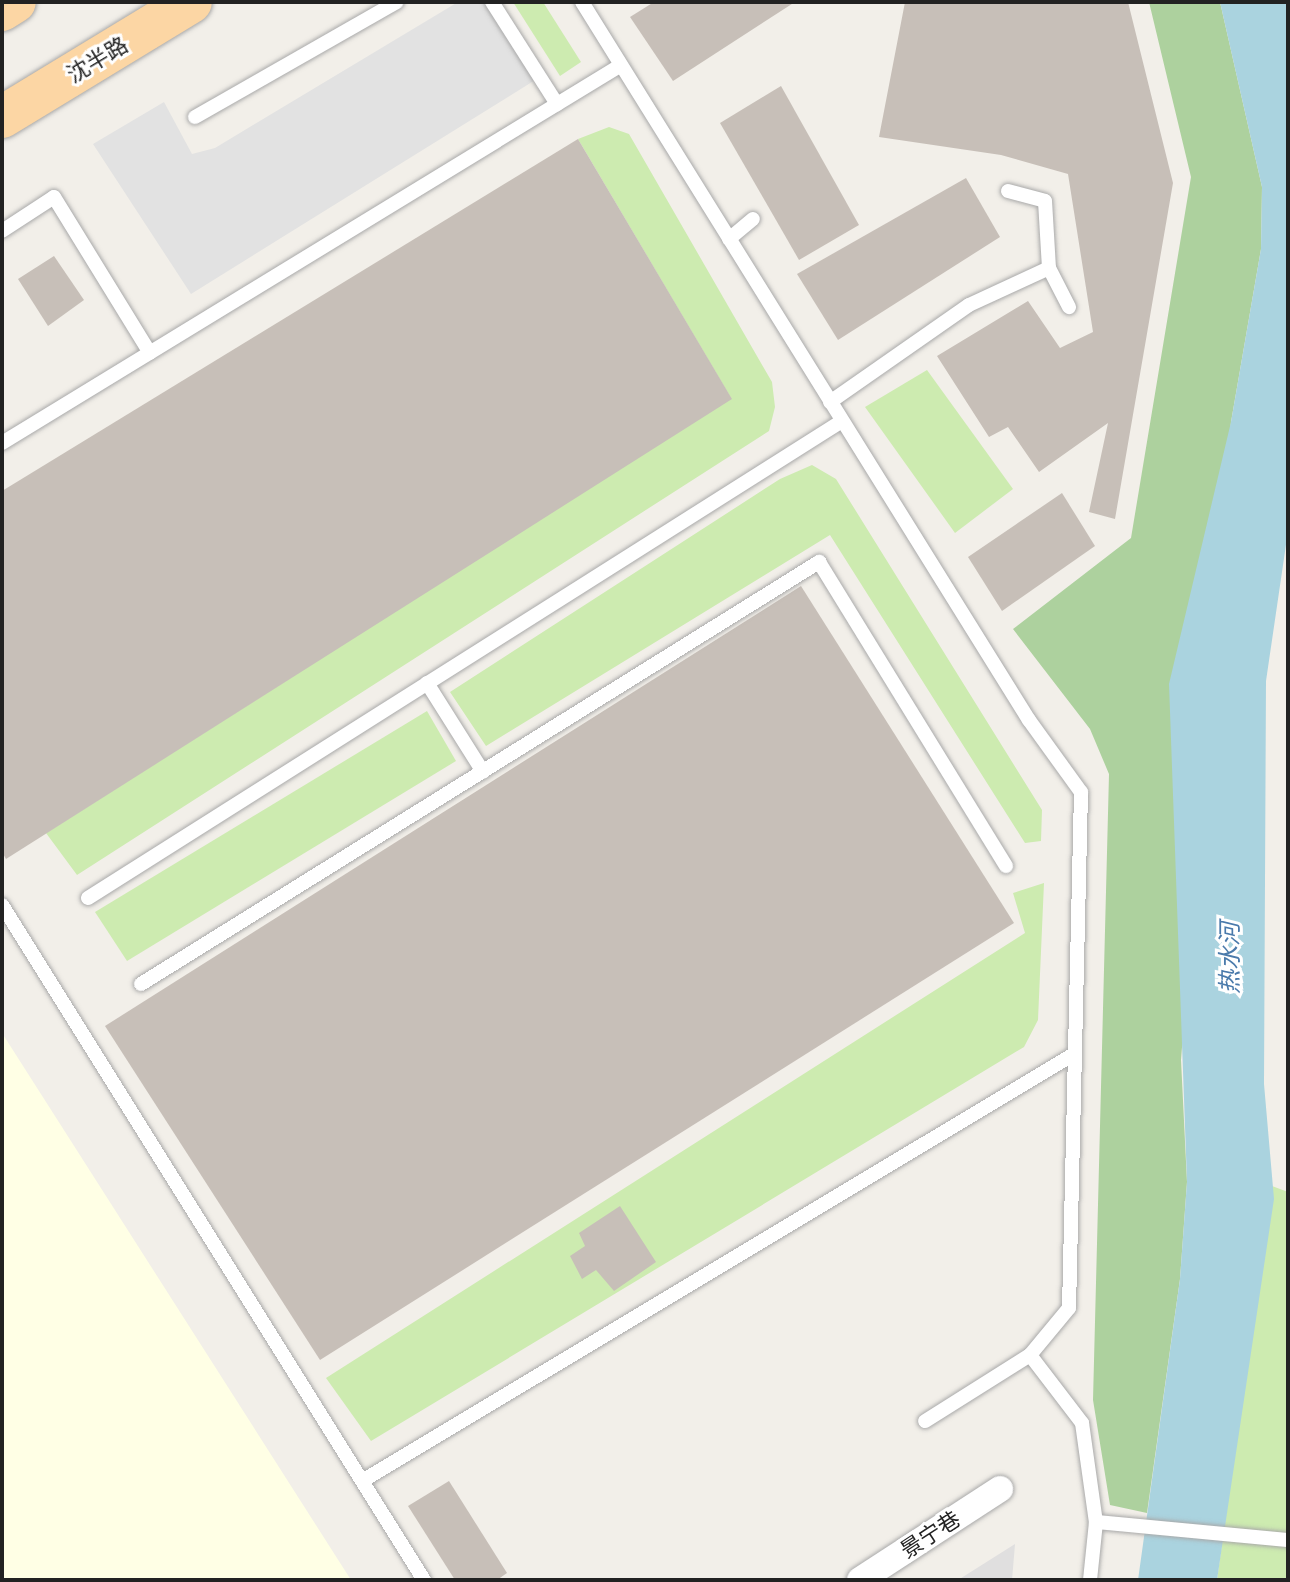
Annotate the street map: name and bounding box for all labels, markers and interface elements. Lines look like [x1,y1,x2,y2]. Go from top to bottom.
street label: 沈半路 [62,31,132,87]
water label: 热水河 [1215,922,1243,994]
street label: 景宁巷 [895,1505,965,1563]

